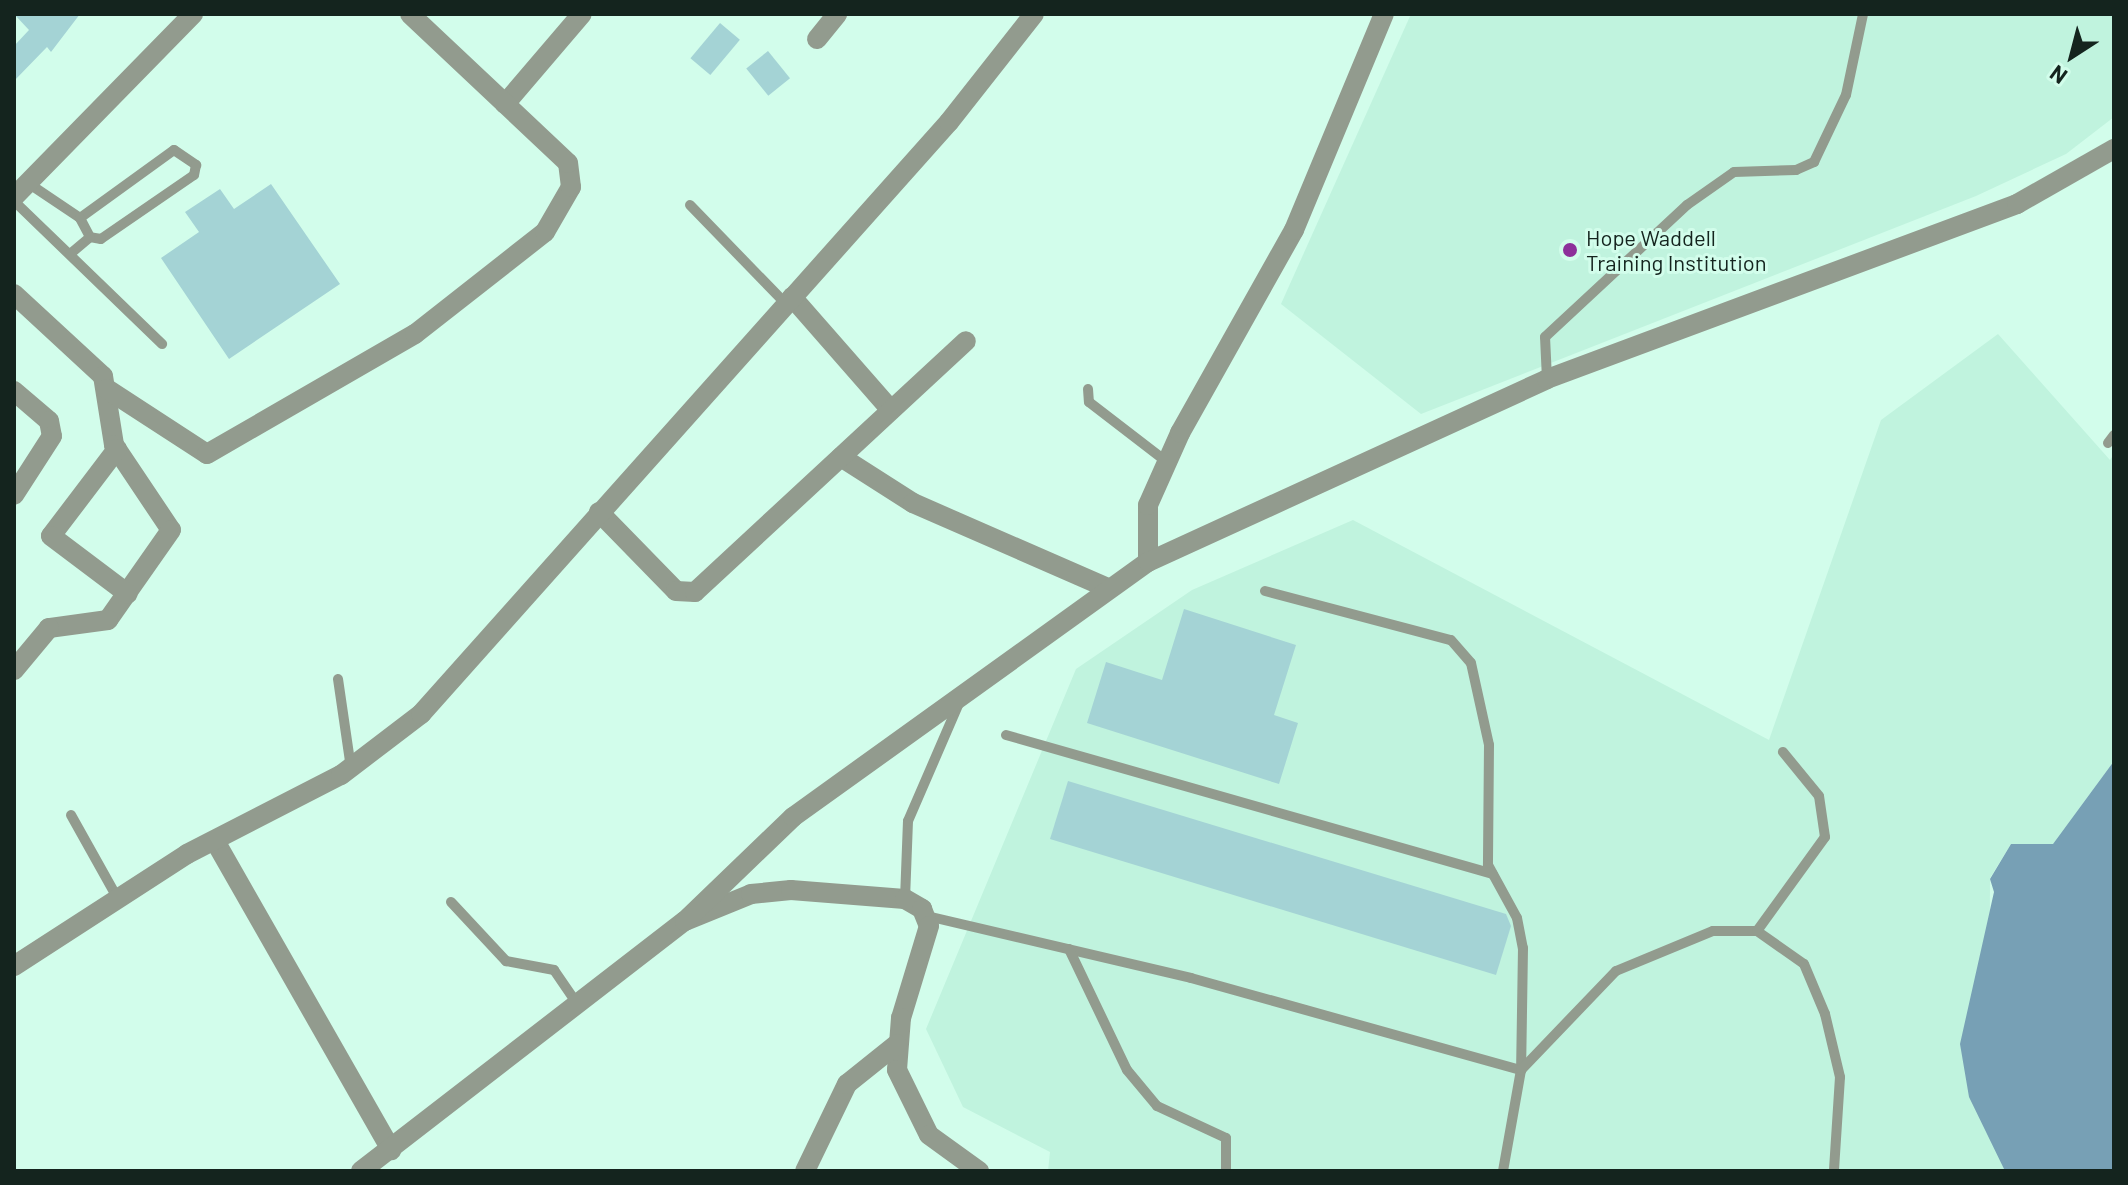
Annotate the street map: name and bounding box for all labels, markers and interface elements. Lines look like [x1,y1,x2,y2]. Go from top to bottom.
north arrow [2032,16,2112,96]
text: N [2044,61,2071,90]
place label: Hope Waddell Training Institution [1586,224,1767,276]
marker: Hope Waddell Training Institution [1561,241,1579,259]

